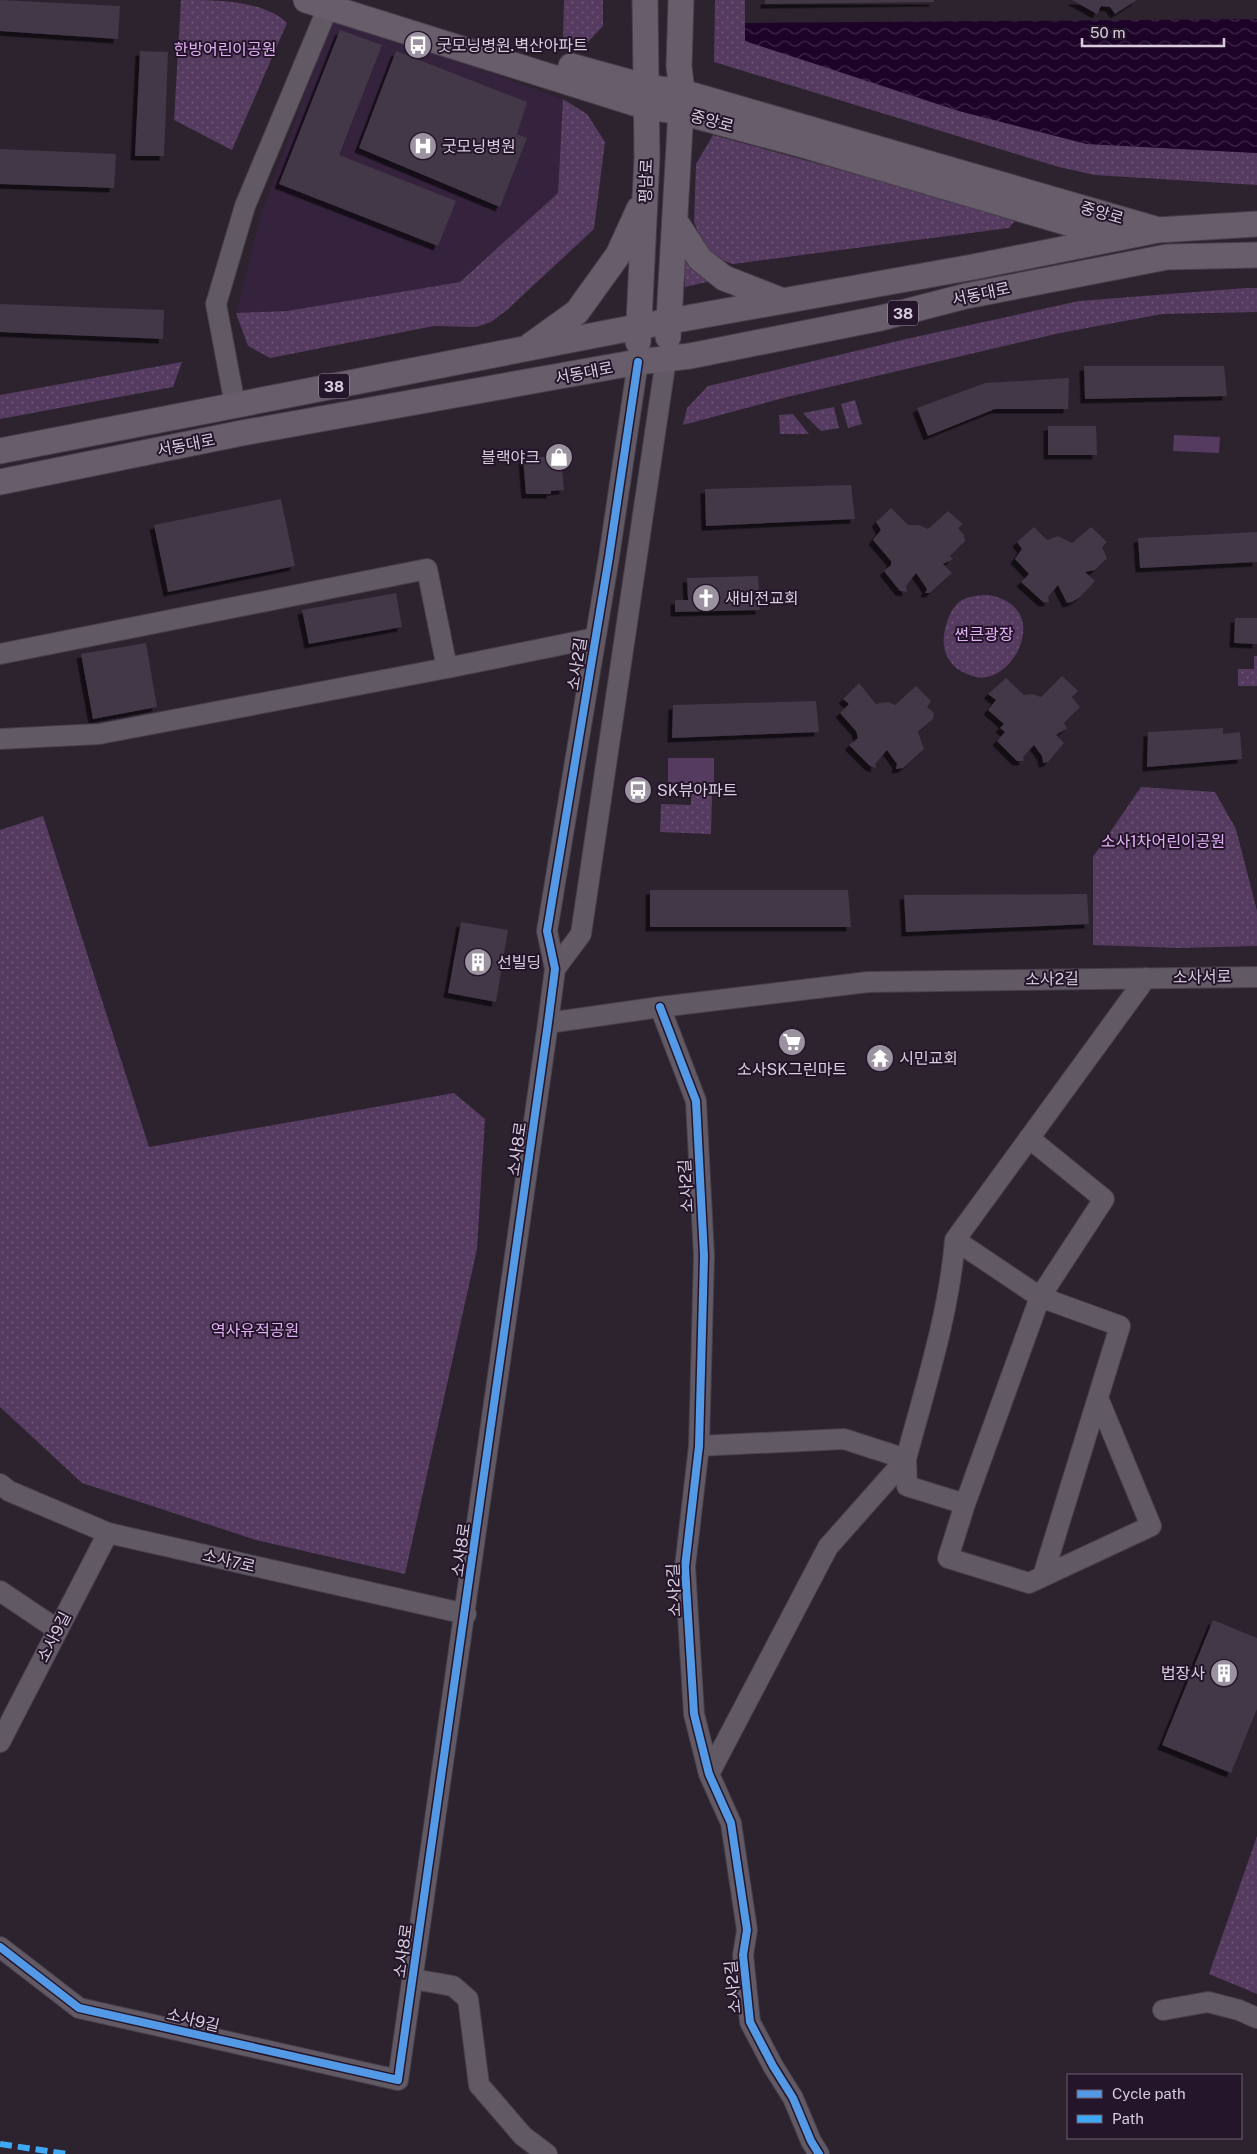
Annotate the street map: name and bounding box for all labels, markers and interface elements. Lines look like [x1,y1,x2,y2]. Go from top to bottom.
scale bar [1082,15,1224,47]
text: 50 m [1090,24,1125,41]
bus stop icon: 굿모닝병원.벽산아파트 [403,30,433,60]
place label: 굿모닝병원.벽산아파트 [437,36,588,55]
park label: 한방어린이공원 [173,40,277,59]
street label: 중앙로 [688,106,736,136]
hospital icon: 굿모닝병원 [408,131,438,161]
place label: 굿모닝병원 [442,137,516,156]
street label: 평남로 [636,158,656,203]
street label: 중앙로 [1078,198,1126,228]
street label: 서동대로 [950,279,1012,309]
road number: 38 [888,300,918,326]
street label: 서동대로 [553,358,615,388]
road number: 38 [319,374,349,398]
street label: 서동대로 [155,430,217,460]
shop icon: 블랙야크 [544,442,574,472]
place label: 블랙야크 [481,448,540,467]
church icon: 새비전교회 [691,583,721,613]
place label: 새비전교회 [725,589,799,608]
park label: 썬큰광장 [955,625,1014,644]
street label: 소사2길 [563,636,591,692]
bus stop icon: SK뷰아파트 [623,775,653,805]
place label: SK뷰아파트 [657,781,737,800]
park label: 소사1차어린이공원 [1101,832,1225,851]
building icon: 선빌딩 [463,947,493,977]
place label: 선빌딩 [497,953,541,972]
street label: 소사서로 [1172,967,1232,987]
street label: 소사2길 [1025,969,1079,989]
supermarket icon: 소사SK그린마트 [777,1027,807,1057]
temple icon: 시민교회 [865,1043,895,1073]
place label: 시민교회 [899,1049,958,1068]
place label: 소사SK그린마트 [737,1060,847,1079]
street label: 소사8로 [504,1120,530,1177]
street label: 소사2길 [675,1159,697,1213]
park label: 역사유적공원 [211,1321,299,1340]
street label: 소사8로 [448,1521,474,1578]
street label: 소사7로 [201,1546,258,1576]
street label: 소사2길 [664,1563,684,1617]
street label: 소사9길 [33,1609,75,1665]
building icon: 법장사 [1209,1658,1239,1688]
place label: 법장사 [1161,1664,1205,1683]
street label: 소사8로 [390,1922,416,1979]
street label: 소사2길 [721,1959,745,2015]
street label: 소사9길 [164,2005,222,2035]
legend [1067,2074,1242,2139]
text: Cycle path [1112,2085,1186,2102]
text: Path [1112,2110,1144,2127]

